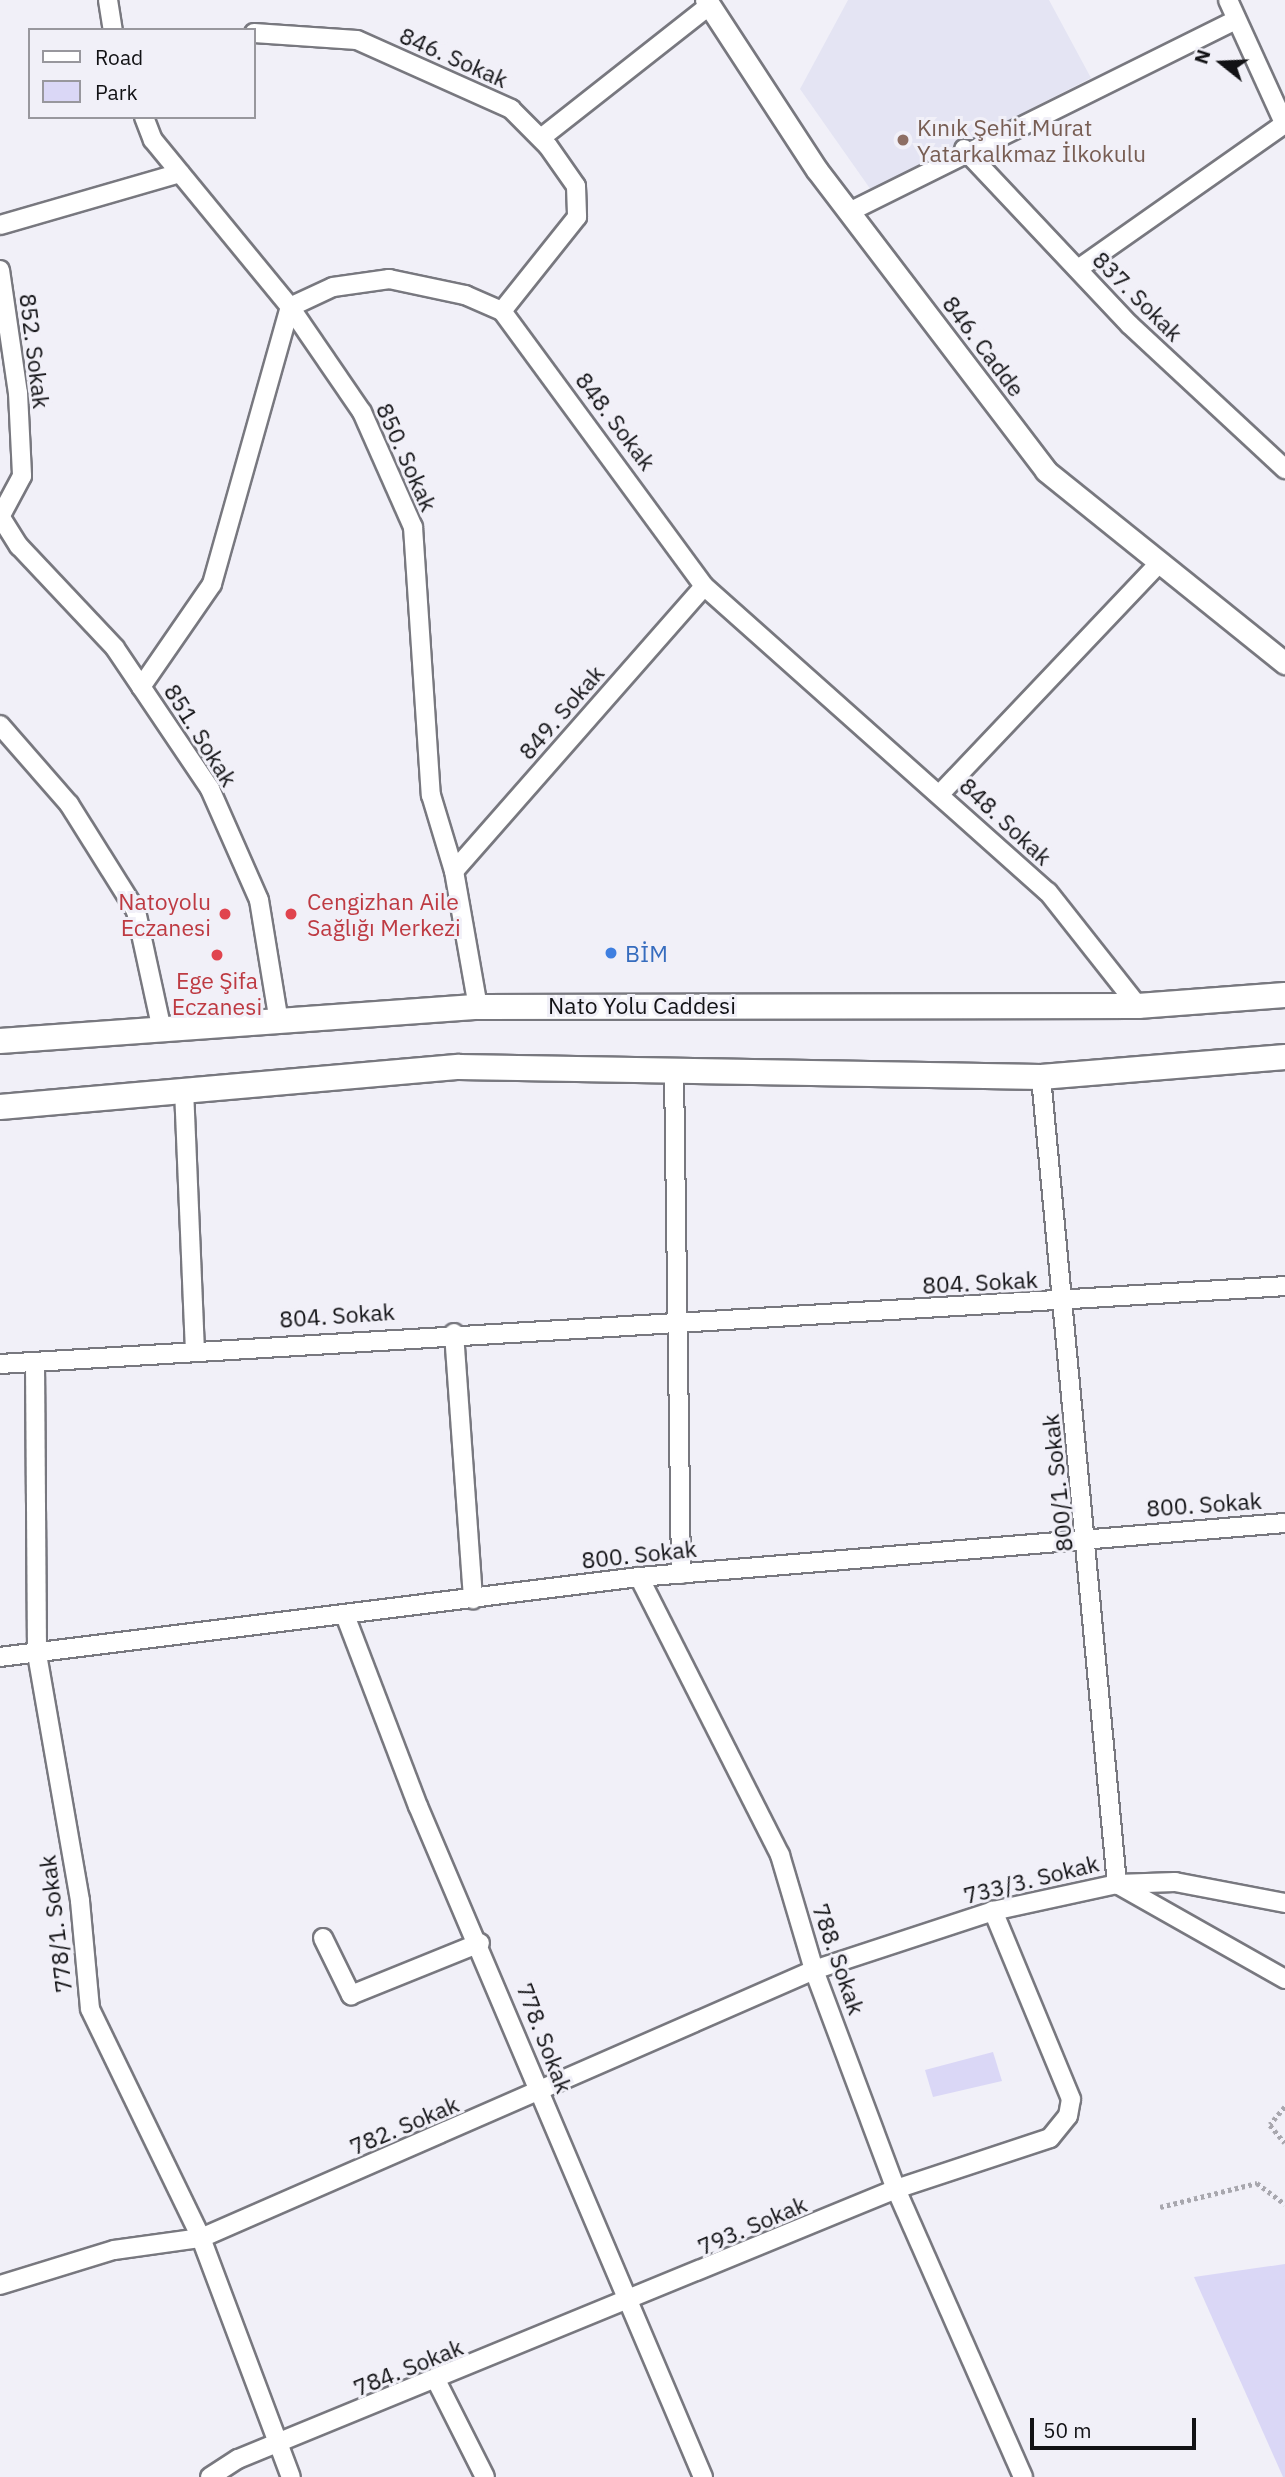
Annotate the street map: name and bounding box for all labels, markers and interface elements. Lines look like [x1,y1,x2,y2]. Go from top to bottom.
street label: 846. Sokak [396,21,512,93]
legend [28,28,256,119]
north arrow [1187,28,1257,98]
text: Road [95,43,143,71]
text: N [1188,46,1216,67]
text: Park [95,78,138,106]
place label: Kınık Şehit Murat Yatarkalkmaz İlkokulu [917,113,1146,167]
marker: Kınık Şehit Murat Yatarkalkmaz İlkokulu [895,132,911,148]
street label: 837. Sokak [1087,245,1189,347]
street label: 846. Cadde [937,290,1031,402]
street label: 852. Sokak [14,292,56,410]
street label: 848. Sokak [570,366,662,476]
street label: 850. Sokak [371,399,443,515]
street label: 849. Sokak [513,659,609,765]
street label: 851. Sokak [159,679,243,791]
street label: 848. Sokak [954,771,1058,871]
place label: Natoyolu Eczanesi [118,887,211,941]
place label: Cengizhan Aile Sağlığı Merkezi [307,887,461,941]
marker: Cengizhan Aile Sağlığı Merkezi [281,904,301,924]
marker: Natoyolu Eczanesi [217,906,233,922]
place label: BİM [625,939,668,967]
marker: BİM [603,945,619,961]
marker: Ege Şifa Eczanesi [209,947,225,963]
place label: Ege Şifa Eczanesi [172,966,262,1020]
street label: Nato Yolu Caddesi [548,991,736,1019]
street label: 804. Sokak [921,1265,1039,1299]
street label: 804. Sokak [278,1297,396,1333]
street label: 800/1. Sokak [1036,1413,1078,1553]
street label: 800. Sokak [1145,1486,1263,1522]
street label: 800. Sokak [580,1534,698,1574]
street label: 733/3. Sokak [961,1849,1101,1909]
street label: 778/1. Sokak [33,1854,77,1994]
street label: 788. Sokak [807,1900,871,2018]
street label: 778. Sokak [511,1979,579,2097]
street label: 782. Sokak [345,2090,463,2160]
street label: 793. Sokak [693,2190,811,2260]
street label: 784. Sokak [349,2333,467,2401]
scale bar [1033,2404,1199,2448]
text: 50 m [1043,2416,1092,2444]

